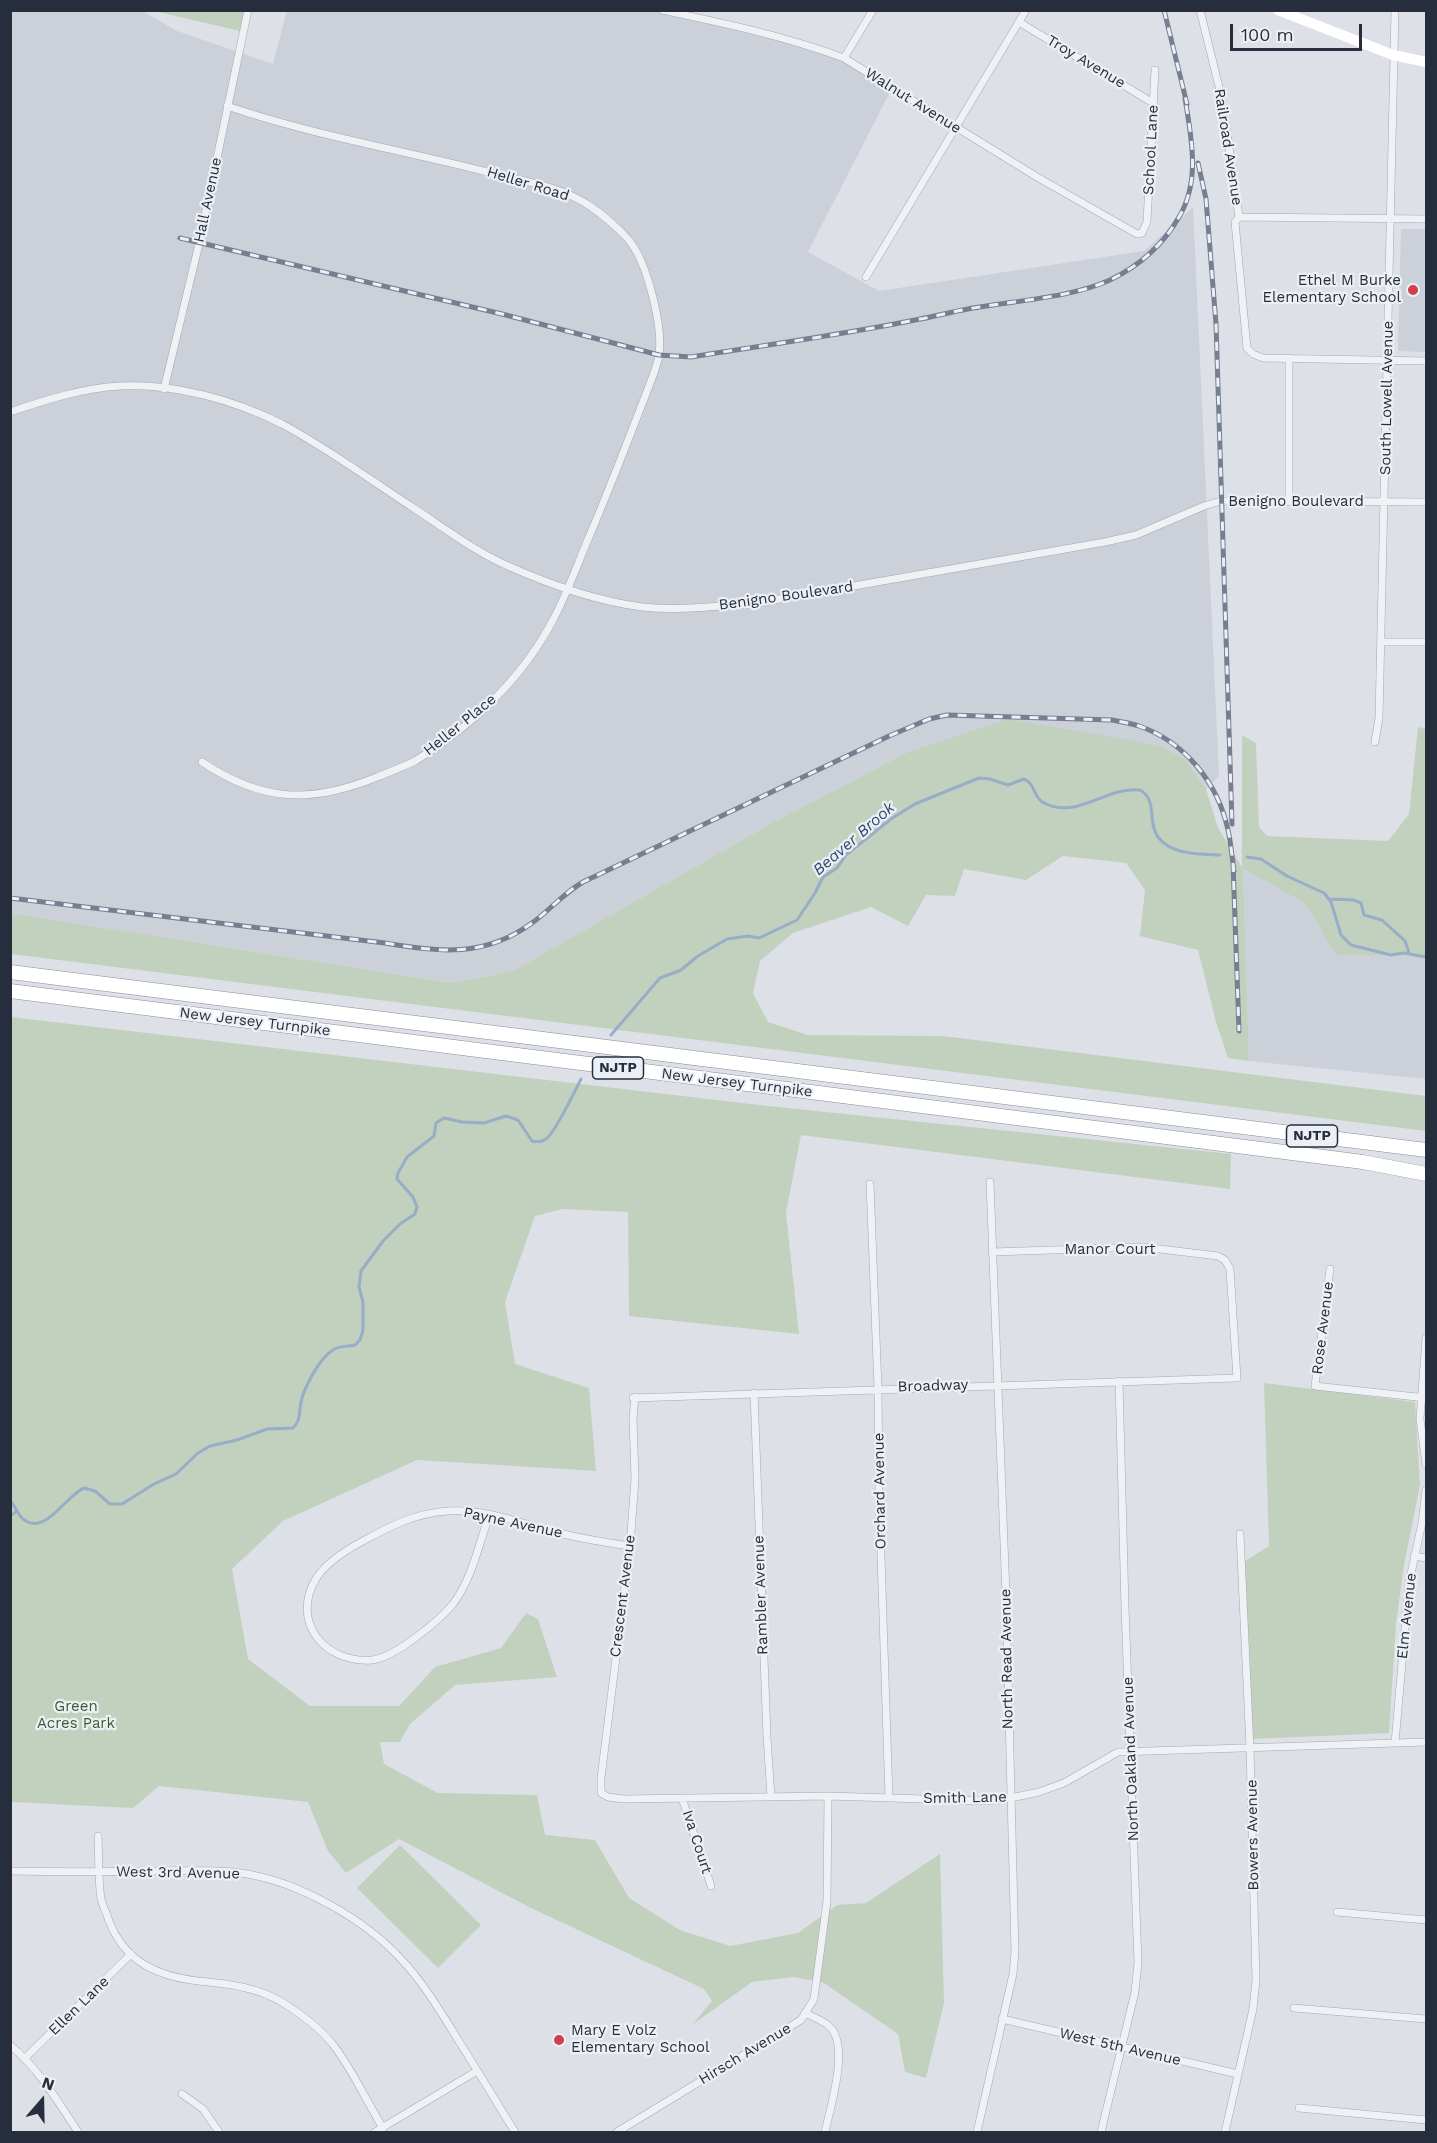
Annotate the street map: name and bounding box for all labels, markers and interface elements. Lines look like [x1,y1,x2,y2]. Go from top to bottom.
scale bar [1233,12,1365,50]
text: 100 m [1241,24,1294,45]
street label: Troy Avenue [1043,31,1129,93]
street label: Walnut Avenue [862,64,964,138]
street label: Railroad Avenue [1210,87,1246,207]
street label: School Lane [1140,104,1162,196]
street label: Hall Avenue [190,156,226,244]
street label: Heller Road [485,163,571,205]
place label: Ethel M Burke Elementary School [1262,272,1401,307]
marker: Ethel M Burke Elementary School [1406,283,1420,297]
street label: South Lowell Avenue [1377,321,1397,475]
street label: Benigno Boulevard [1228,493,1364,511]
street label: Benigno Boulevard [718,578,854,614]
street label: Heller Place [420,690,500,760]
water label: Beaver Brook [809,798,899,880]
street label: New Jersey Turnpike [179,1004,331,1040]
road number: NJTP [592,1057,644,1079]
street label: New Jersey Turnpike [661,1065,813,1101]
road number: NJTP [1286,1125,1338,1147]
street label: Manor Court [1064,1241,1156,1259]
street label: Rose Avenue [1308,1281,1338,1375]
street label: Broadway [897,1376,969,1396]
street label: Orchard Avenue [870,1433,890,1549]
street label: Payne Avenue [462,1504,564,1542]
street label: Crescent Avenue [607,1534,639,1658]
street label: Rambler Avenue [750,1535,772,1655]
street label: Elm Avenue [1394,1572,1420,1660]
street label: North Read Avenue [997,1589,1017,1729]
street label: North Oakland Avenue [1119,1677,1143,1841]
park label: Green Acres Park [37,1698,115,1733]
street label: Bowers Avenue [1243,1779,1263,1891]
street label: Smith Lane [923,1788,1007,1808]
street label: Iva Court [678,1808,716,1876]
street label: West 3rd Avenue [116,1863,240,1883]
street label: Ellen Lane [45,1973,113,2039]
street label: Hirsch Avenue [696,2019,794,2089]
place label: Mary E Volz Elementary School [571,2022,710,2057]
street label: West 5th Avenue [1057,2024,1183,2070]
marker: Mary E Volz Elementary School [552,2033,566,2047]
north arrow [12,2071,72,2131]
text: N [39,2073,57,2095]

